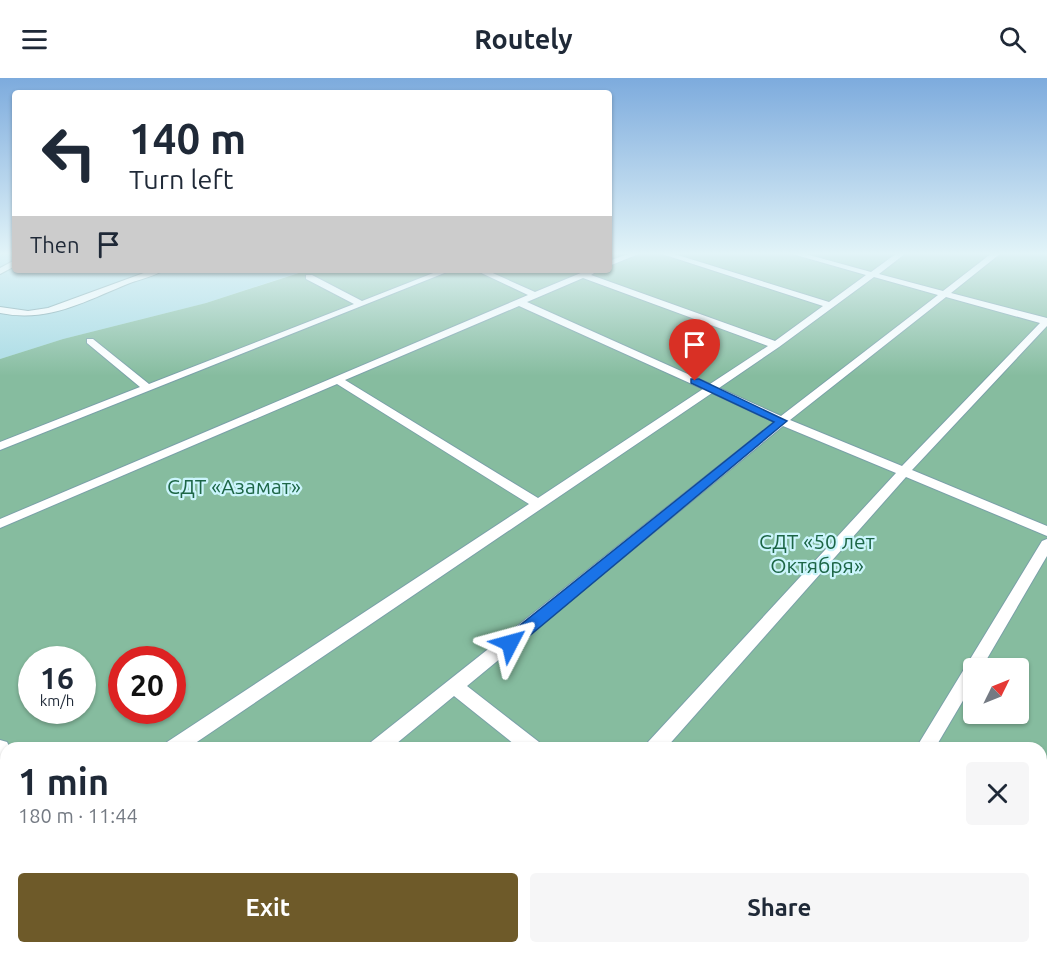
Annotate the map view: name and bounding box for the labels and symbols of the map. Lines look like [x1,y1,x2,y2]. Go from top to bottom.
pin [669,319,720,381]
park label: СДТ «Азамат» [167,474,301,498]
park label: СДТ «50 лет Октября» [759,529,876,577]
position arrow [478,611,542,675]
speed limit sign: 20 [108,646,186,724]
north arrow [963,658,1029,724]

